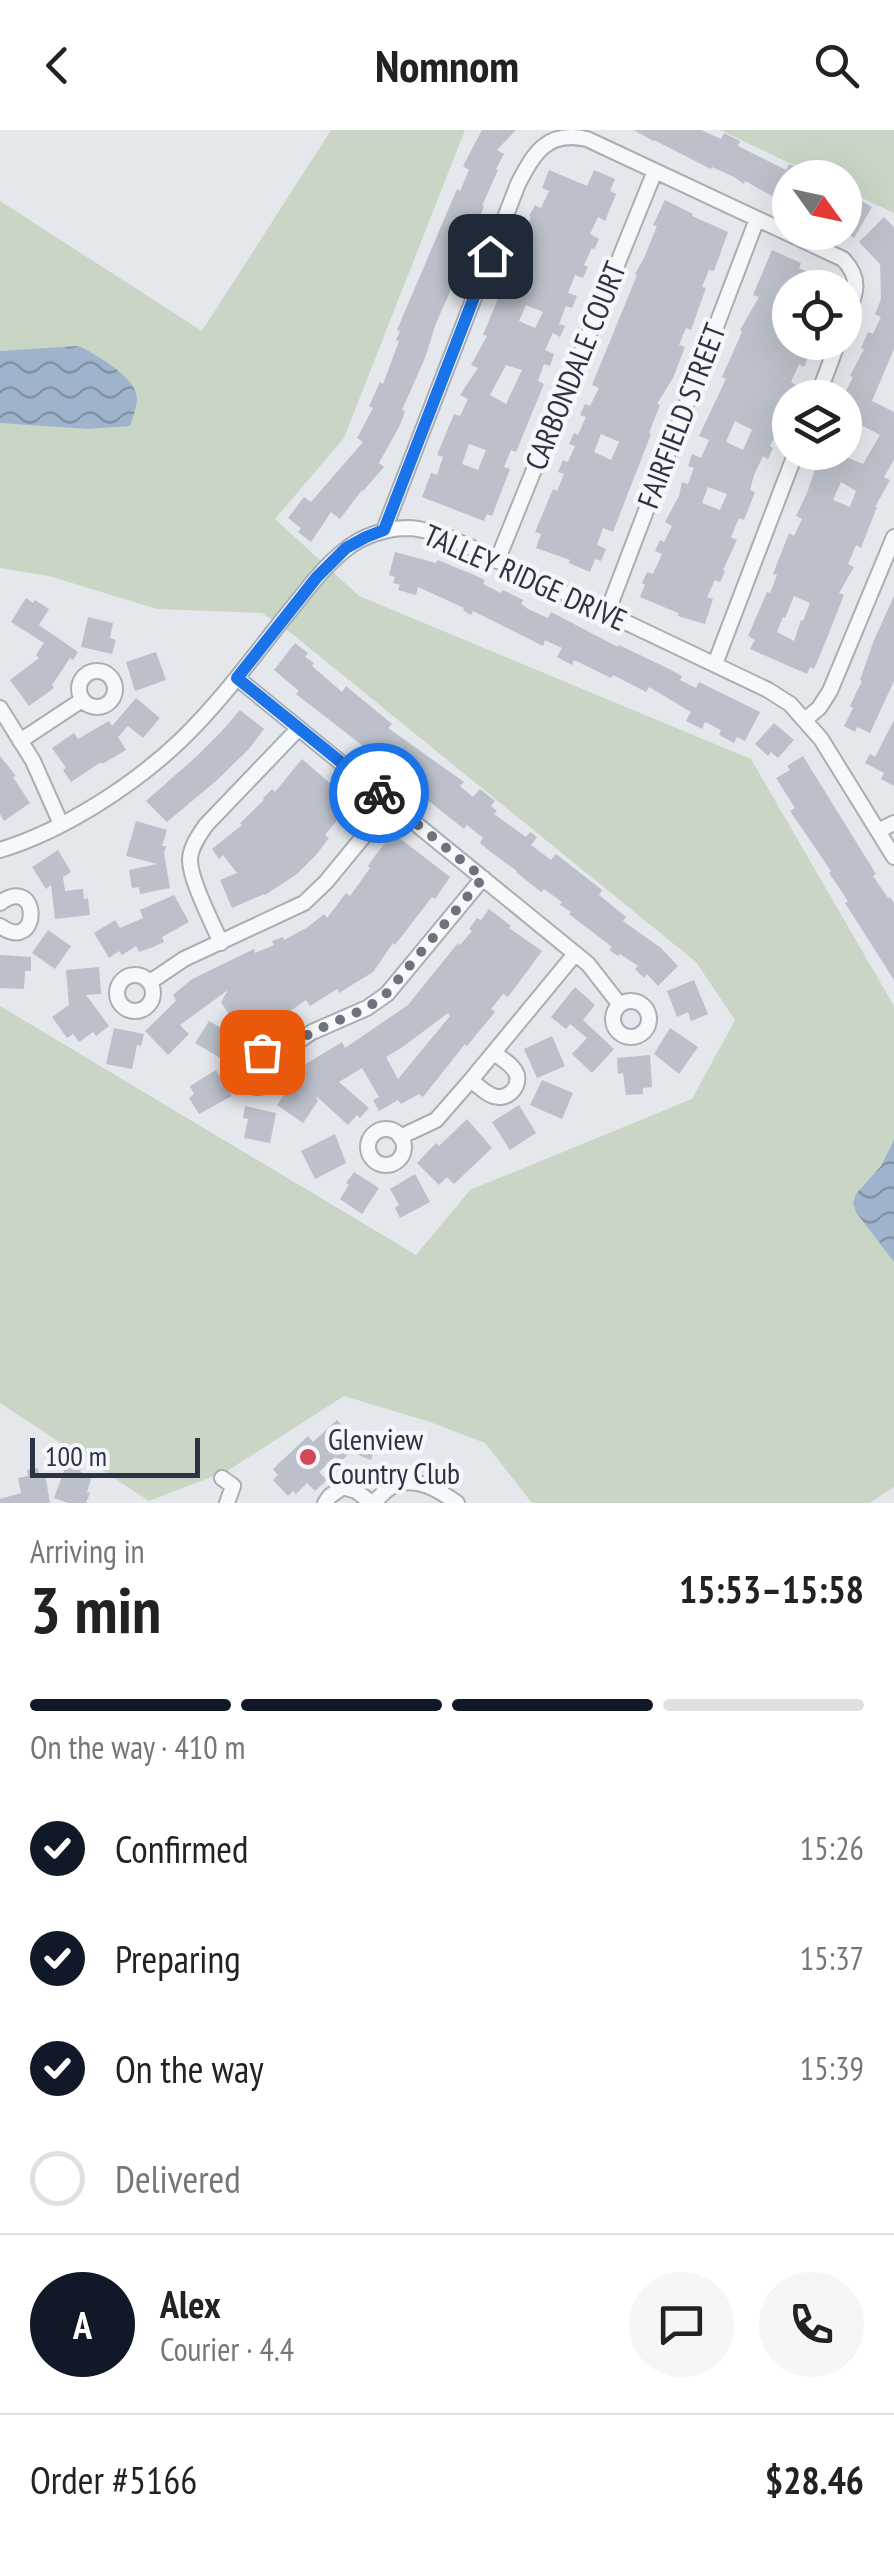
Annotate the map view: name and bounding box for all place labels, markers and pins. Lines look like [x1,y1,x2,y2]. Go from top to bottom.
pin [448,214,533,299]
pin [220,1010,305,1095]
place label: Glenview Country Club [328,1419,460,1492]
marker: Glenview Country Club [297,1446,319,1468]

